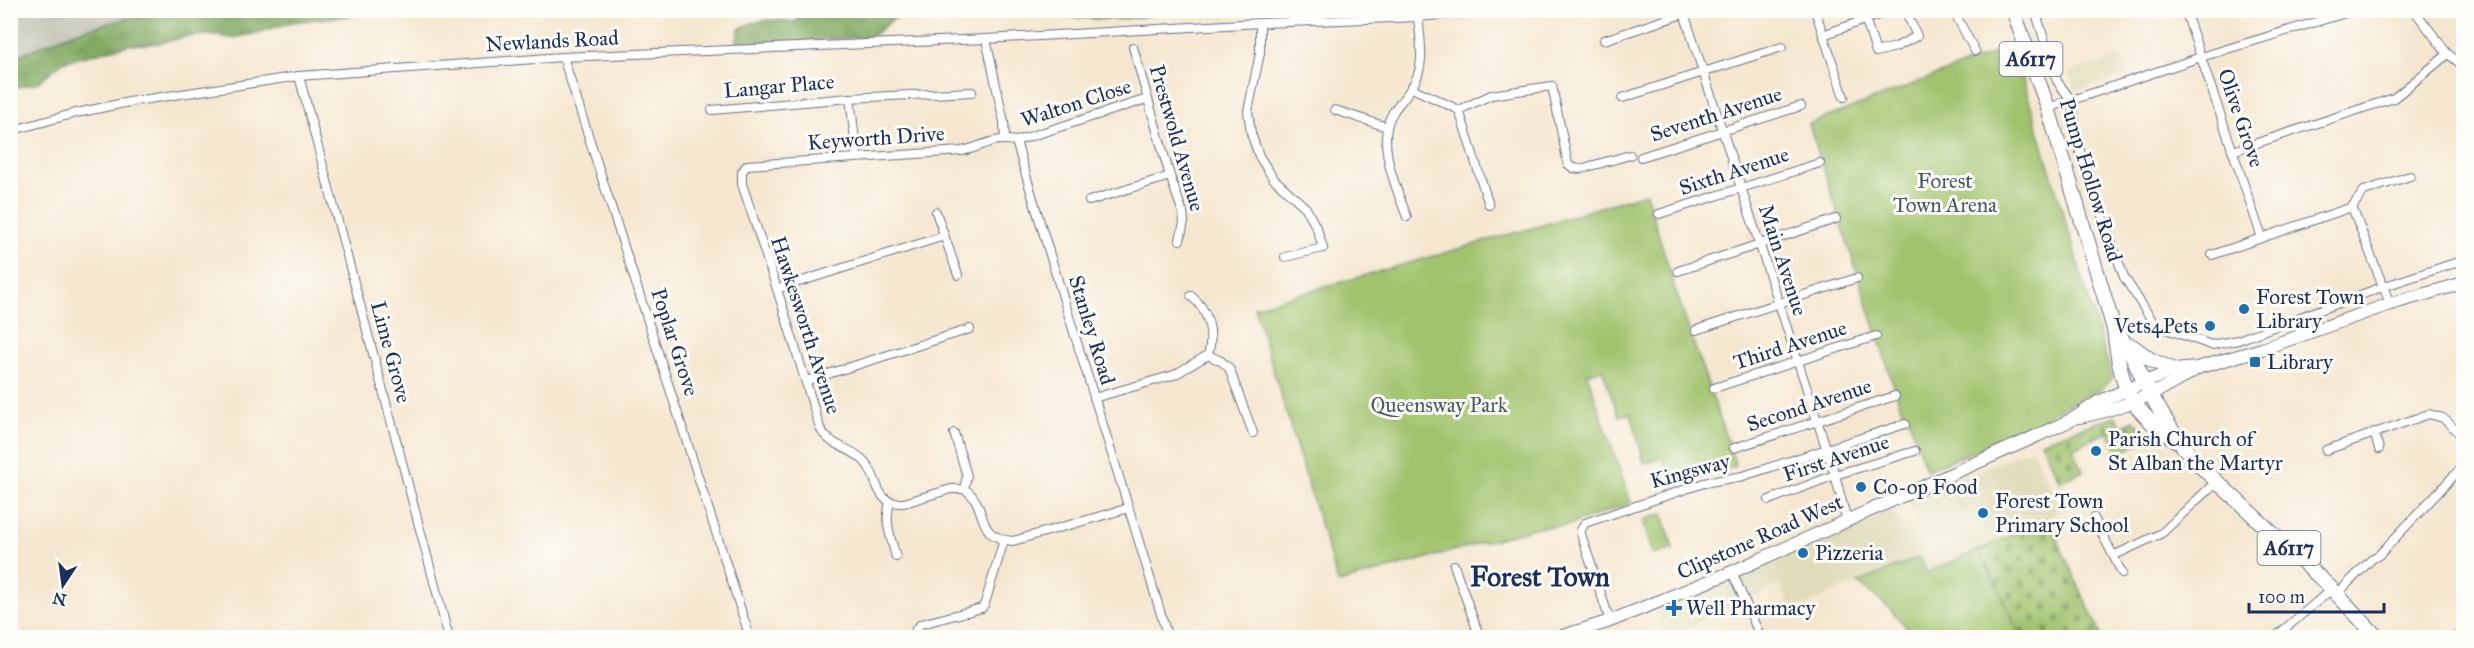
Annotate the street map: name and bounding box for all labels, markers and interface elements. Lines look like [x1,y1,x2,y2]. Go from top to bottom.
street label: Newlands Road [485,25,620,57]
road number: A6117 [2000,42,2062,76]
street label: Prestwold Avenue [1144,62,1210,215]
street label: Olive Grove [2212,65,2270,171]
street label: Langar Place [723,68,836,104]
street label: Walton Close [1018,73,1135,133]
street label: Seventh Avenue [1647,80,1786,148]
street label: Pump Hollow Road [2054,95,2128,265]
street label: Keyworth Drive [807,120,946,156]
street label: Sixth Avenue [1676,141,1792,201]
park label: Forest Town Arena [1893,168,1997,218]
street label: Main Avenue [1753,201,1813,319]
street label: Hawkesworth Avenue [765,233,847,417]
street label: Stanley Road [1063,272,1121,388]
place label: Forest Town Library [2256,284,2364,334]
street label: Poplar Grove [645,285,705,399]
street label: Lime Grove [365,298,417,406]
marker: Forest Town Library [2237,302,2251,316]
place label: Vets4Pets [2113,313,2198,339]
street label: Third Avenue [1730,314,1850,376]
marker: Vets4Pets [2203,319,2217,333]
place label: Library [2267,349,2334,375]
marker: Library [2248,355,2262,369]
street label: Second Avenue [1743,372,1875,437]
park label: Queensway Park [1370,392,1508,418]
place label: Parish Church of St Alban the Martyr [2108,426,2283,476]
street label: First Avenue [1780,429,1893,487]
marker: Parish Church of St Alban the Martyr [2089,444,2103,458]
street label: Kingsway [1647,448,1734,494]
place label: Co-op Food [1873,474,1978,500]
marker: Co-op Food [1854,480,1868,494]
place label: Forest Town Primary School [1995,488,2129,538]
street label: Clipstone Road West [1673,489,1848,585]
marker: Forest Town Primary School [1976,506,1990,520]
road number: A6117 [2258,531,2320,565]
place label: Pizzeria [1815,540,1884,566]
marker: Pizzeria [1796,546,1810,560]
north arrow [33,555,93,615]
district label: Forest Town [1470,560,1610,593]
scale bar [2249,576,2384,614]
text: 100 m [2258,586,2305,608]
text: N [51,588,68,610]
place label: Well Pharmacy [1686,595,1817,621]
marker: Well Pharmacy [1667,601,1681,615]

